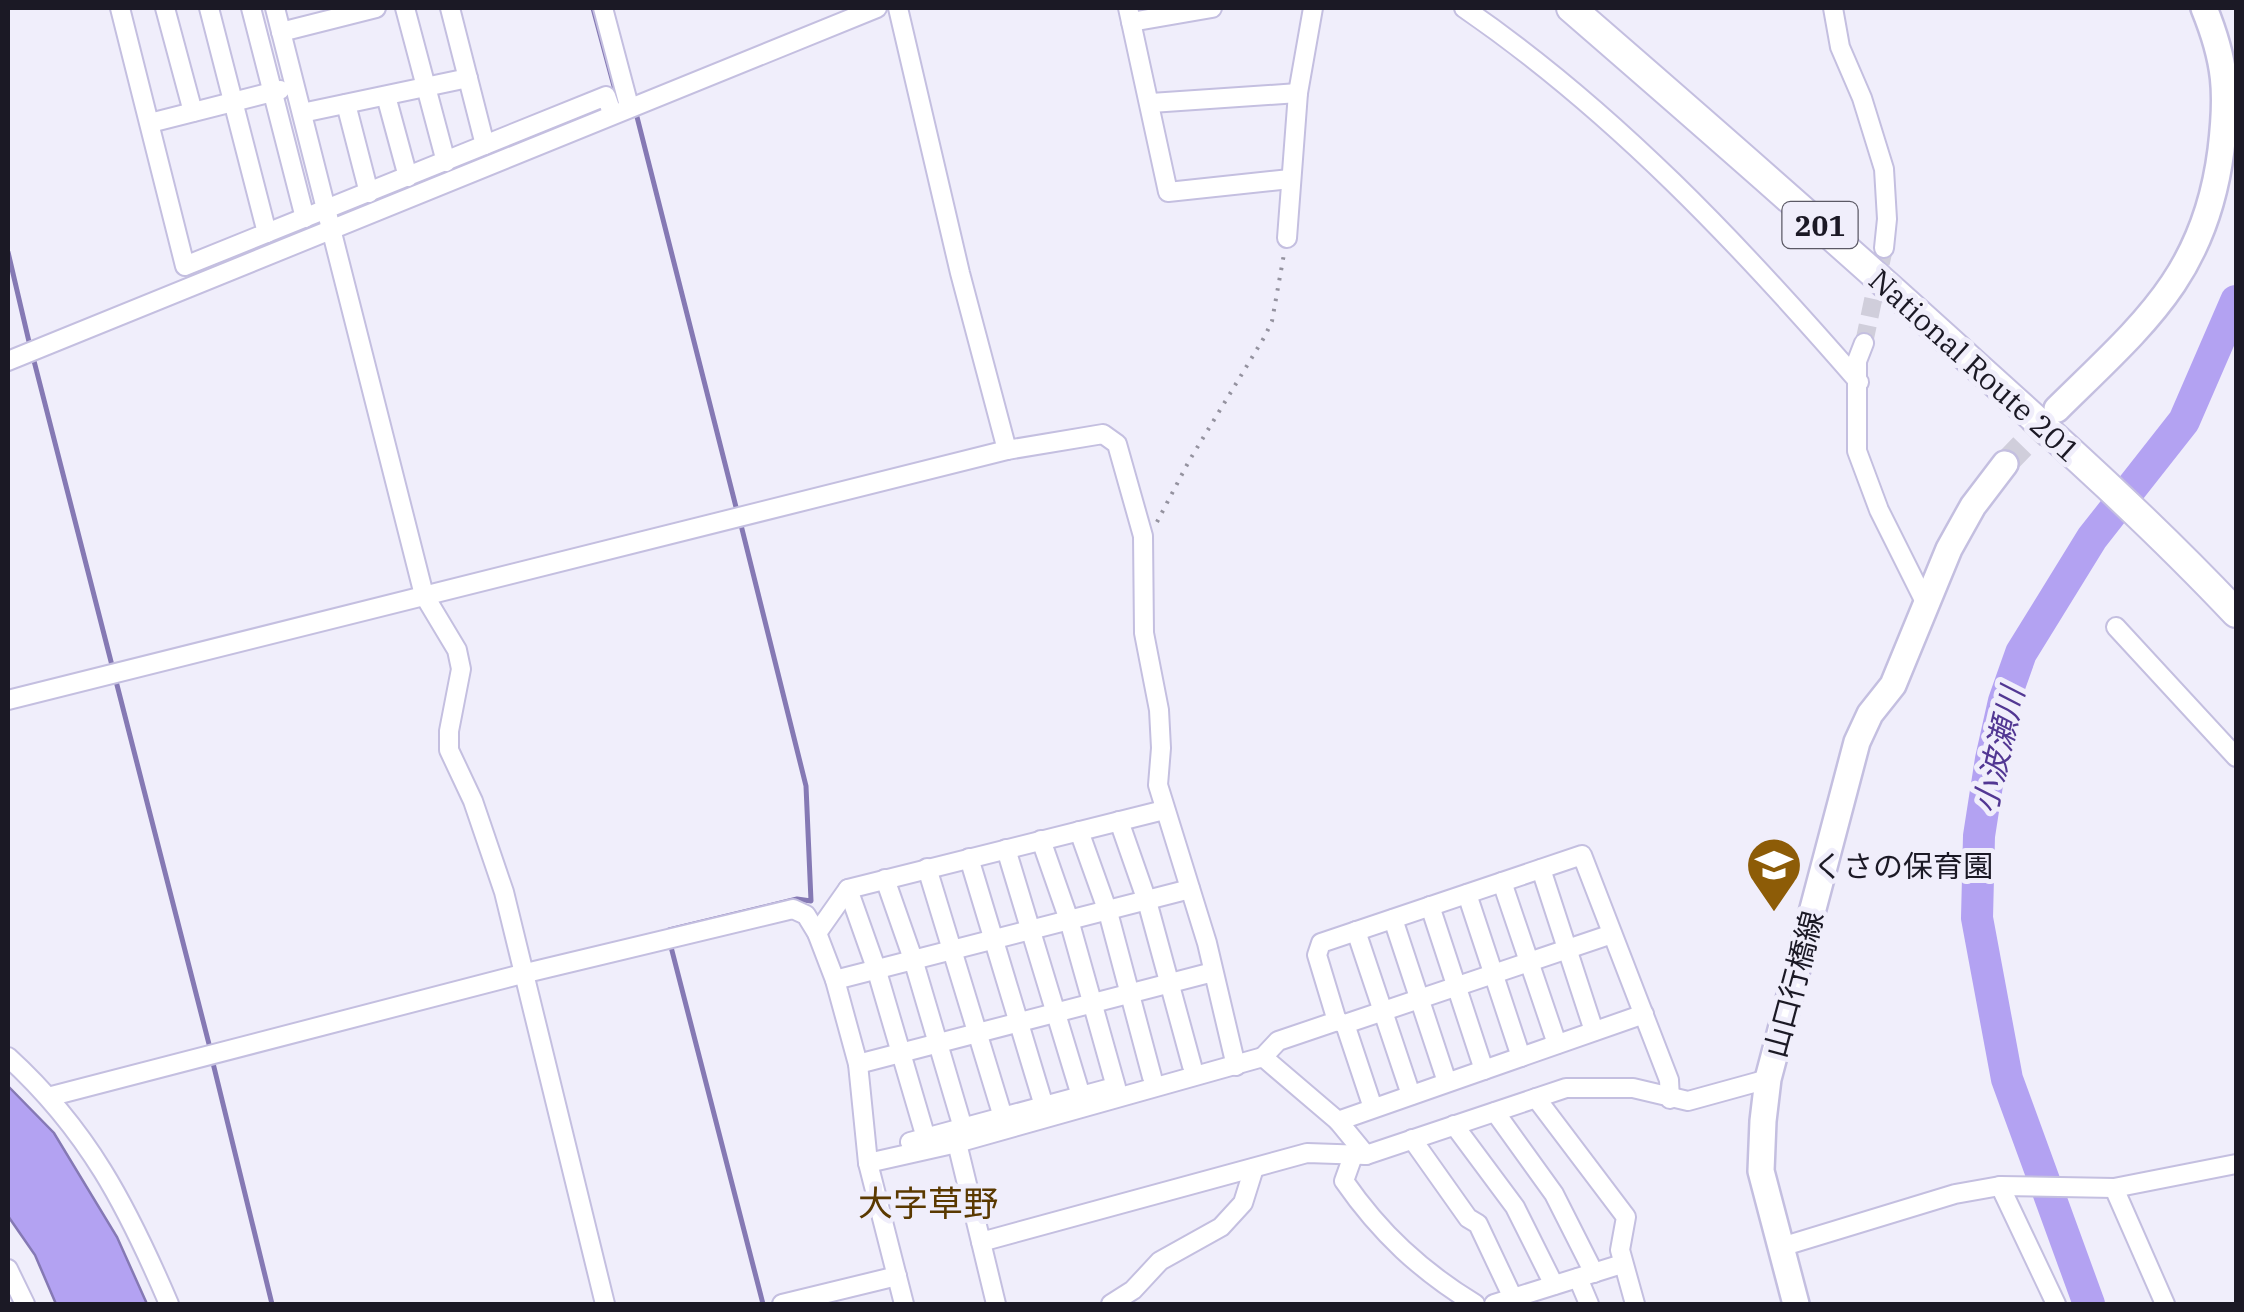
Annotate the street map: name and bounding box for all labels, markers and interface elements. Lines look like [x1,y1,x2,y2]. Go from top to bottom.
road number: 201 [1782,202,1858,248]
street label: National Route 201 [1861,260,2089,470]
water label: 小波瀬川 [1963,680,2034,817]
school or university icon: くさの保育園 [1744,835,1804,914]
place label: くさの保育園 [1813,846,1993,885]
street label: 山口行橋線 [1755,907,1831,1061]
district label: 大字草野 [858,1180,998,1226]

